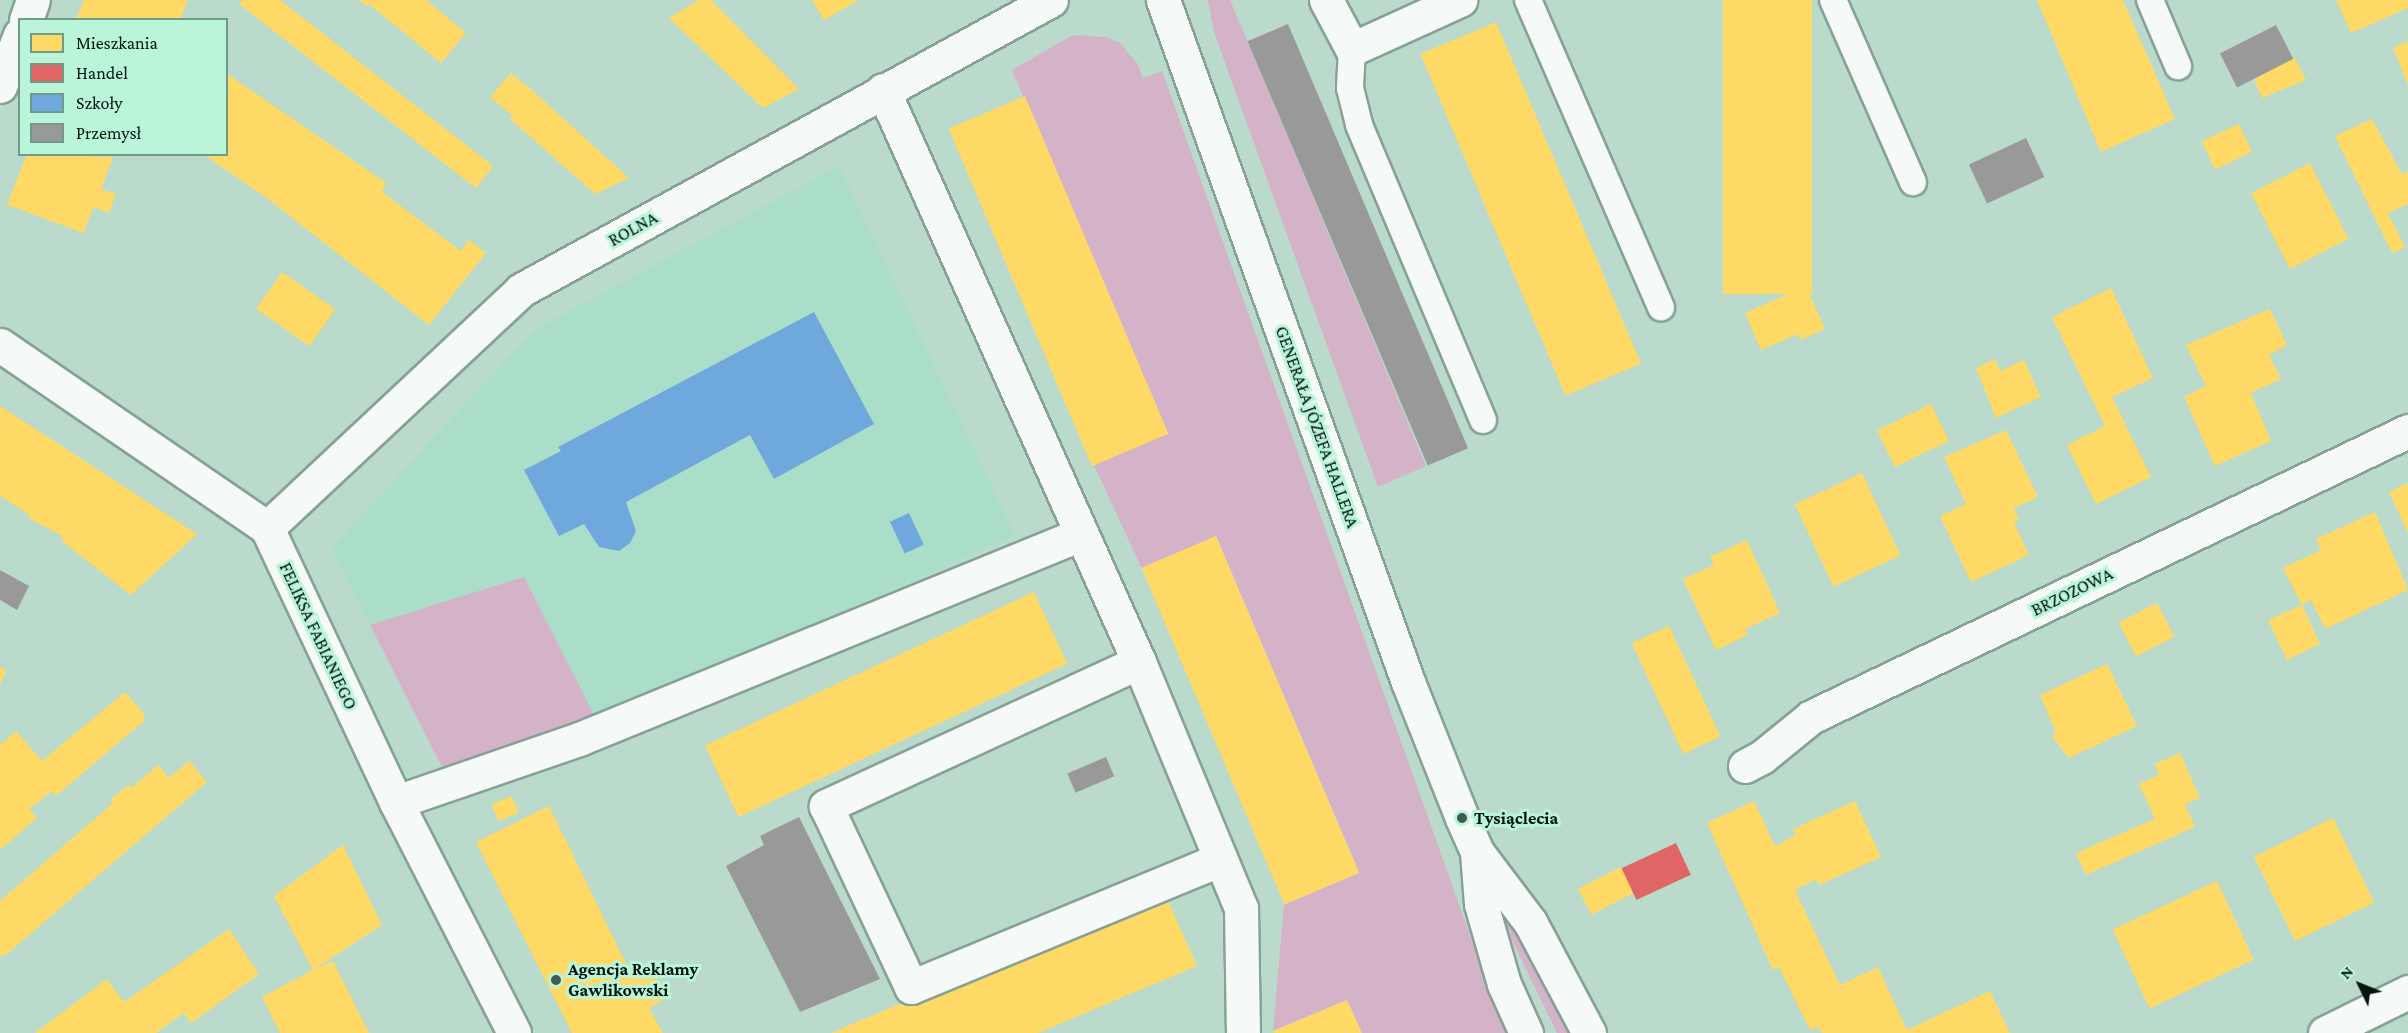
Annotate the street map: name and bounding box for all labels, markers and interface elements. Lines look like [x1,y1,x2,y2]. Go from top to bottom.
legend [18,18,228,156]
text: Mieszkania [76,33,158,53]
text: Handel [76,63,128,83]
text: Szkoły [76,93,123,113]
text: Przemysł [76,123,141,143]
street label: ROLNA [605,207,661,251]
street label: GENERAŁA JÓZEFA HALLERA [1270,323,1364,531]
street label: FELIKSA FABIANIEGO [274,559,362,713]
street label: BRZOZOWA [2028,563,2116,621]
place label: Tysiąclecia [1474,807,1558,829]
marker: Tysiąclecia [1455,811,1469,825]
north arrow [2330,955,2390,1015]
place label: Agencja Reklamy Gawlikowski [568,959,698,1002]
text: N [2337,963,2356,982]
marker: Agencja Reklamy Gawlikowski [549,973,563,987]

